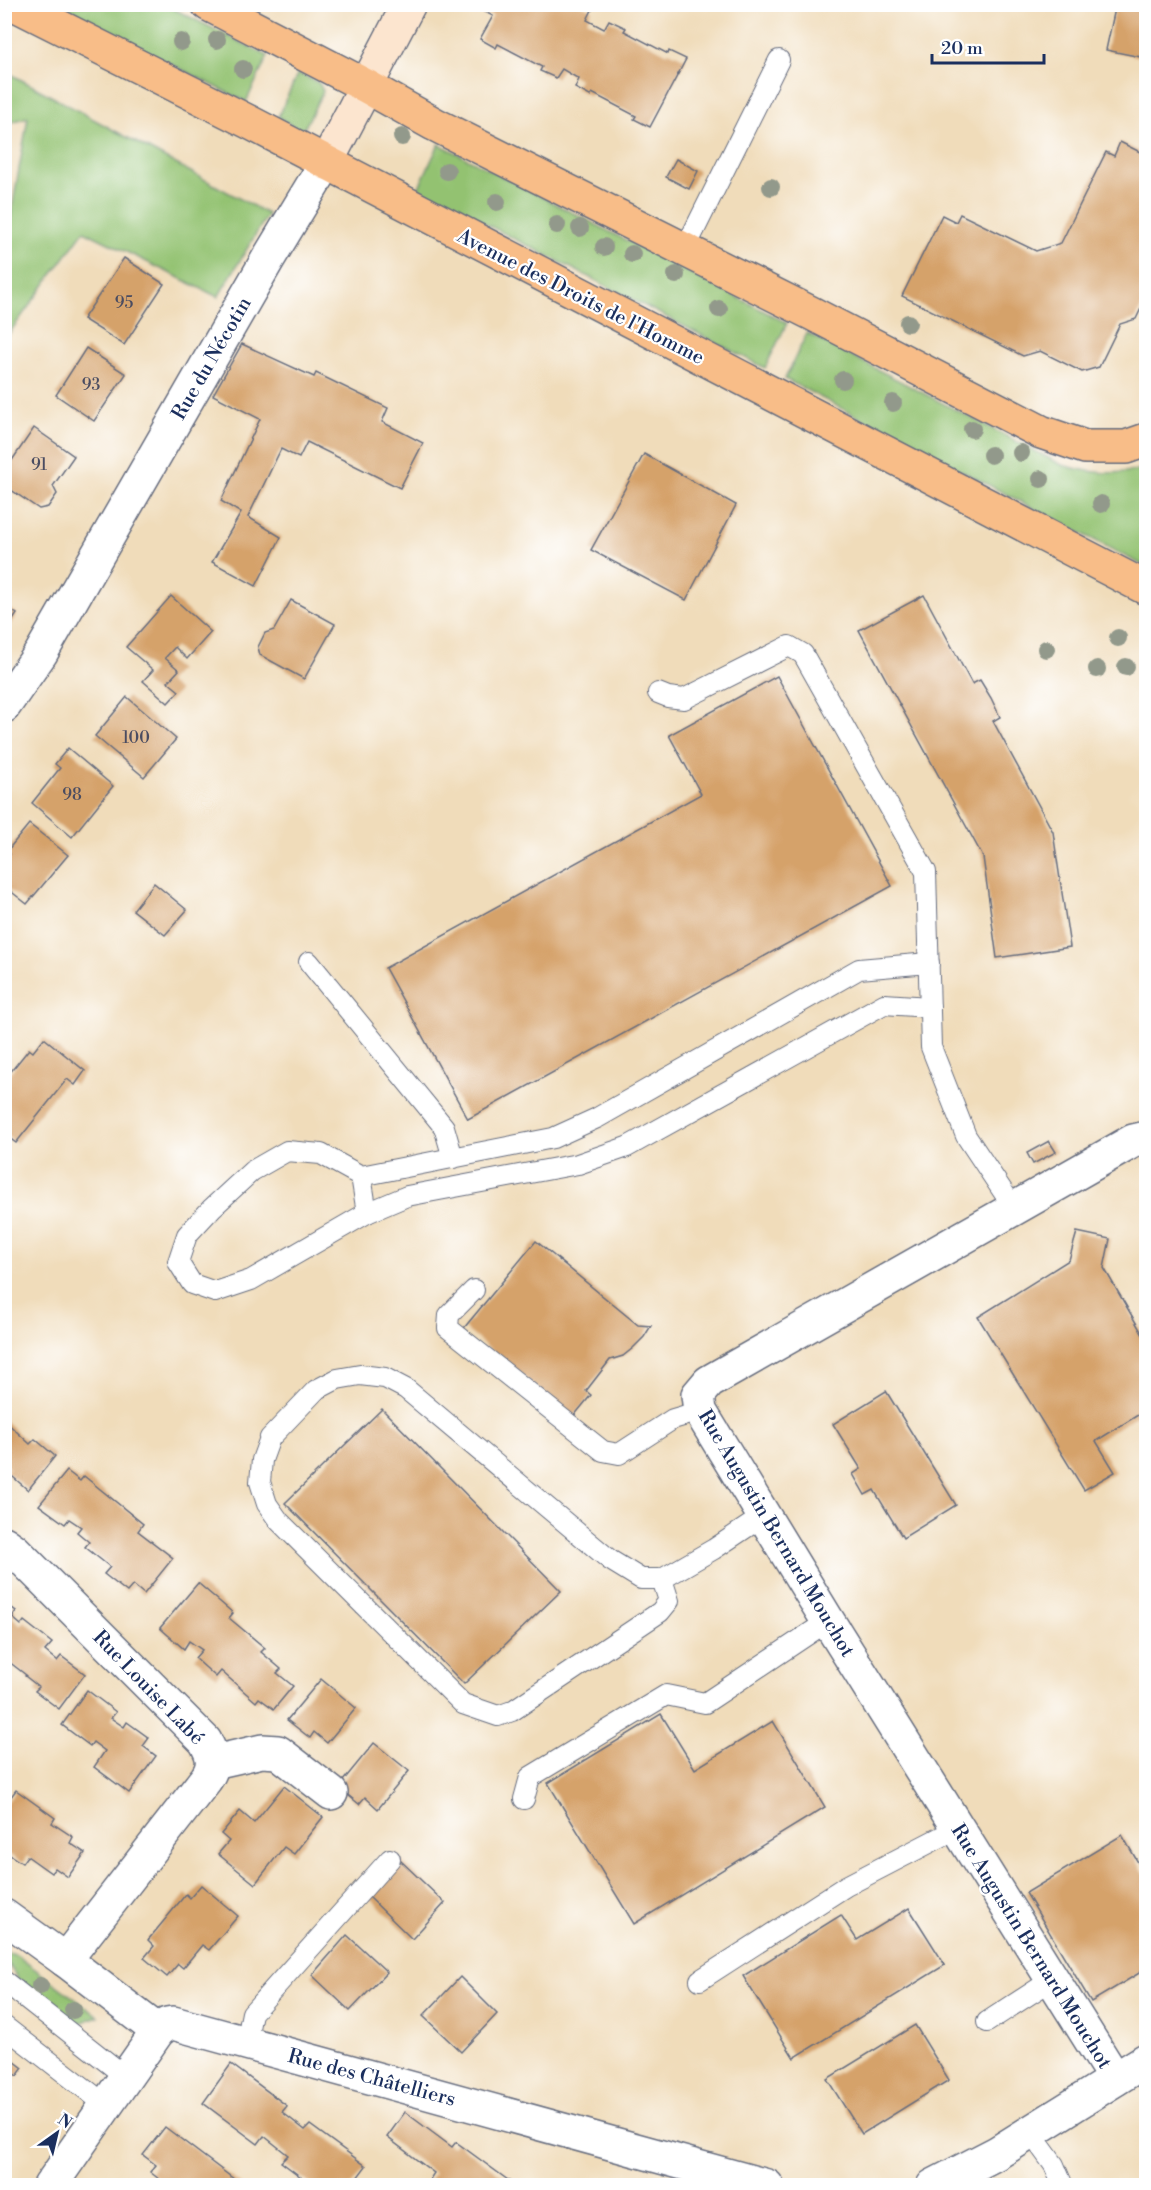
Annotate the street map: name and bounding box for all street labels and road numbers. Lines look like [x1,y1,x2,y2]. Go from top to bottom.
street label: Avenue des Droits de l'Homme [452,223,708,371]
street label: Rue du Nécotin [167,293,258,425]
street label: Rue Augustin Bernard Mouchot [692,1406,860,1662]
street label: Rue Louise Labé [87,1625,209,1751]
street label: Rue Augustin Bernard Mouchot [945,1820,1117,2074]
street label: Rue des Châtelliers [285,2044,458,2113]

